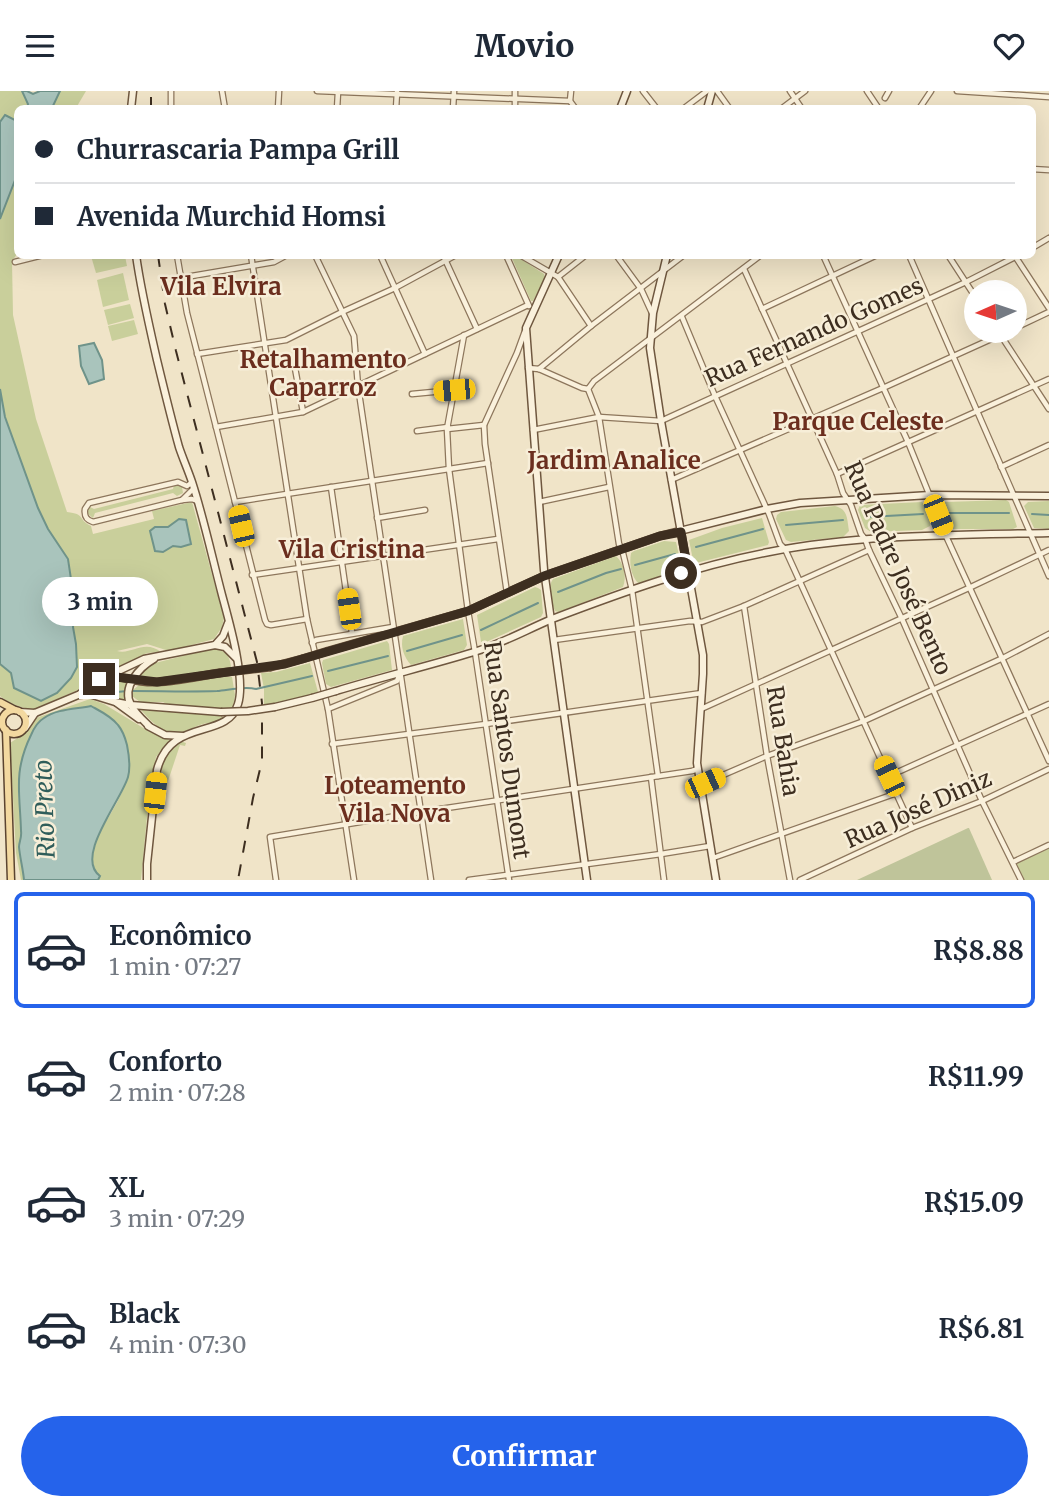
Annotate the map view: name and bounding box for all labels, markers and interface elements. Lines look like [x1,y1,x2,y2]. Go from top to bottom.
text: Movio [475,26,574,66]
icon: menu [21,27,59,65]
icon: heart [990,27,1028,65]
text: Churrascaria Pampa Grill [77,133,400,166]
text: Avenida Murchid Homsi [77,200,386,233]
street label: Rua Fernando Gomes [700,270,928,393]
district label: Vila Elvira [159,271,282,302]
north arrow [964,280,1027,343]
map controls [964,280,1027,343]
district label: Retalhamento Caparroz [240,344,406,403]
car [433,378,476,402]
district label: Parque Celeste [772,406,944,437]
district label: Jardim Analice [526,445,701,476]
street label: Rua Padre José Bento [838,456,959,679]
car [921,492,956,538]
car [227,503,256,549]
district label: Vila Cristina [278,534,425,565]
route start [665,557,697,589]
callout: 3 min [41,577,157,627]
text: 3 min [67,587,133,616]
car [336,587,363,631]
street label: Rua Santos Dumont [478,639,537,861]
route end [83,663,115,695]
street label: Rua Bahia [760,684,807,798]
car [871,753,908,799]
water label: Rio Preto [27,759,62,859]
street label: Rua José Diniz [840,763,996,854]
car [682,765,729,801]
district label: Loteamento Vila Nova [324,770,466,829]
car [143,771,168,815]
icon: car [25,919,88,982]
text: Econômico [109,919,252,952]
text: R$8.88 [933,934,1024,967]
text: 1 min · 07:27 [109,952,241,981]
icon: car [25,1045,88,1108]
text: Conforto [109,1045,222,1078]
text: R$11.99 [928,1060,1024,1093]
text: 2 min · 07:28 [109,1078,246,1107]
icon: car [25,1171,88,1234]
text: XL [109,1171,145,1204]
text: R$15.09 [924,1186,1024,1219]
text: 3 min · 07:29 [109,1204,245,1233]
icon: car [25,1297,88,1360]
text: Black [109,1297,180,1330]
text: R$6.81 [938,1312,1024,1345]
text: 4 min · 07:30 [109,1330,247,1359]
button: Confirmar [21,1416,1028,1496]

